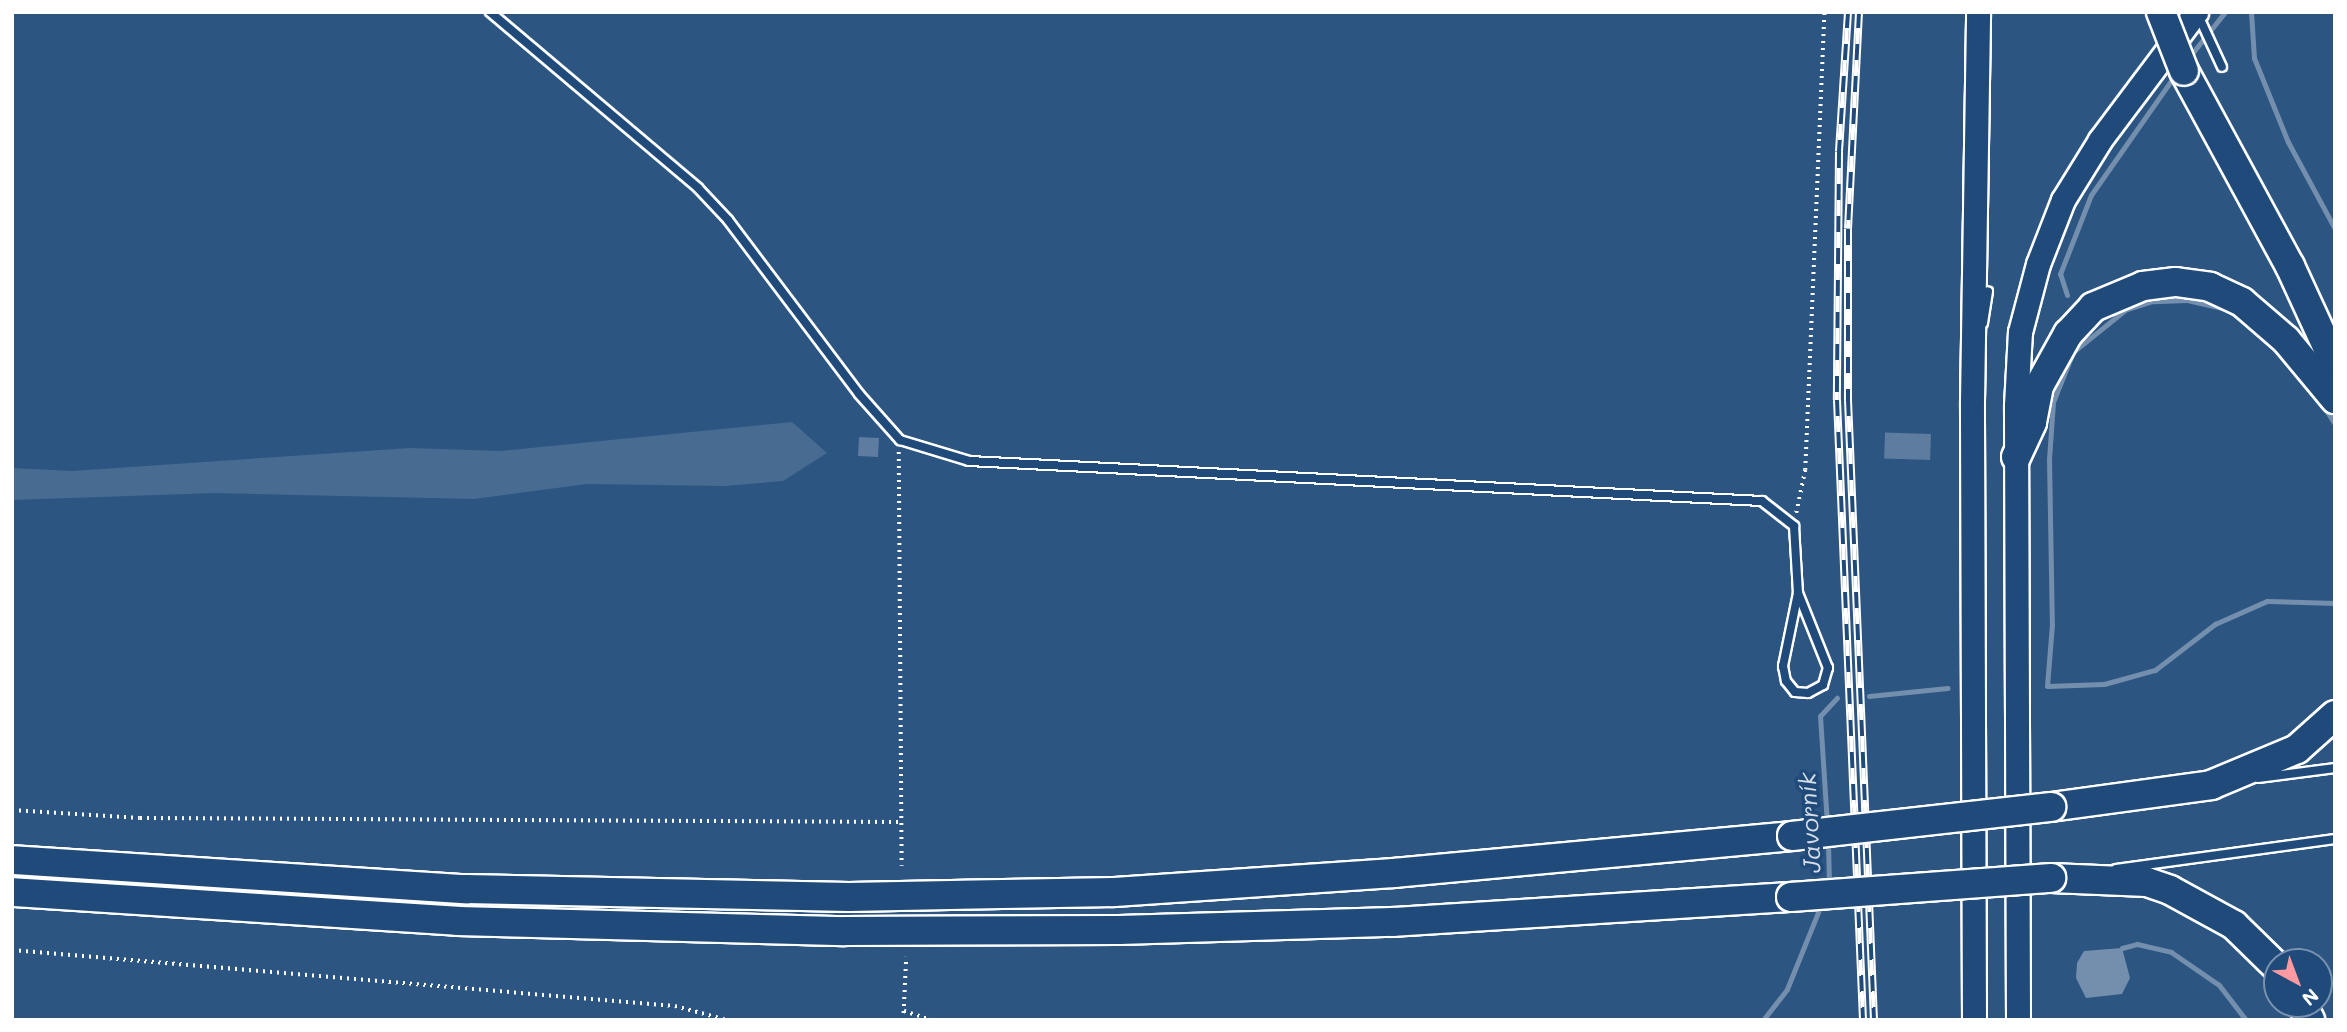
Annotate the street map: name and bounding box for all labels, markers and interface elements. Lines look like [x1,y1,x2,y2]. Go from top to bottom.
water label: Javorník [1792,772,1826,874]
north arrow [2263,948,2333,1018]
text: N [2297,984,2324,1012]

